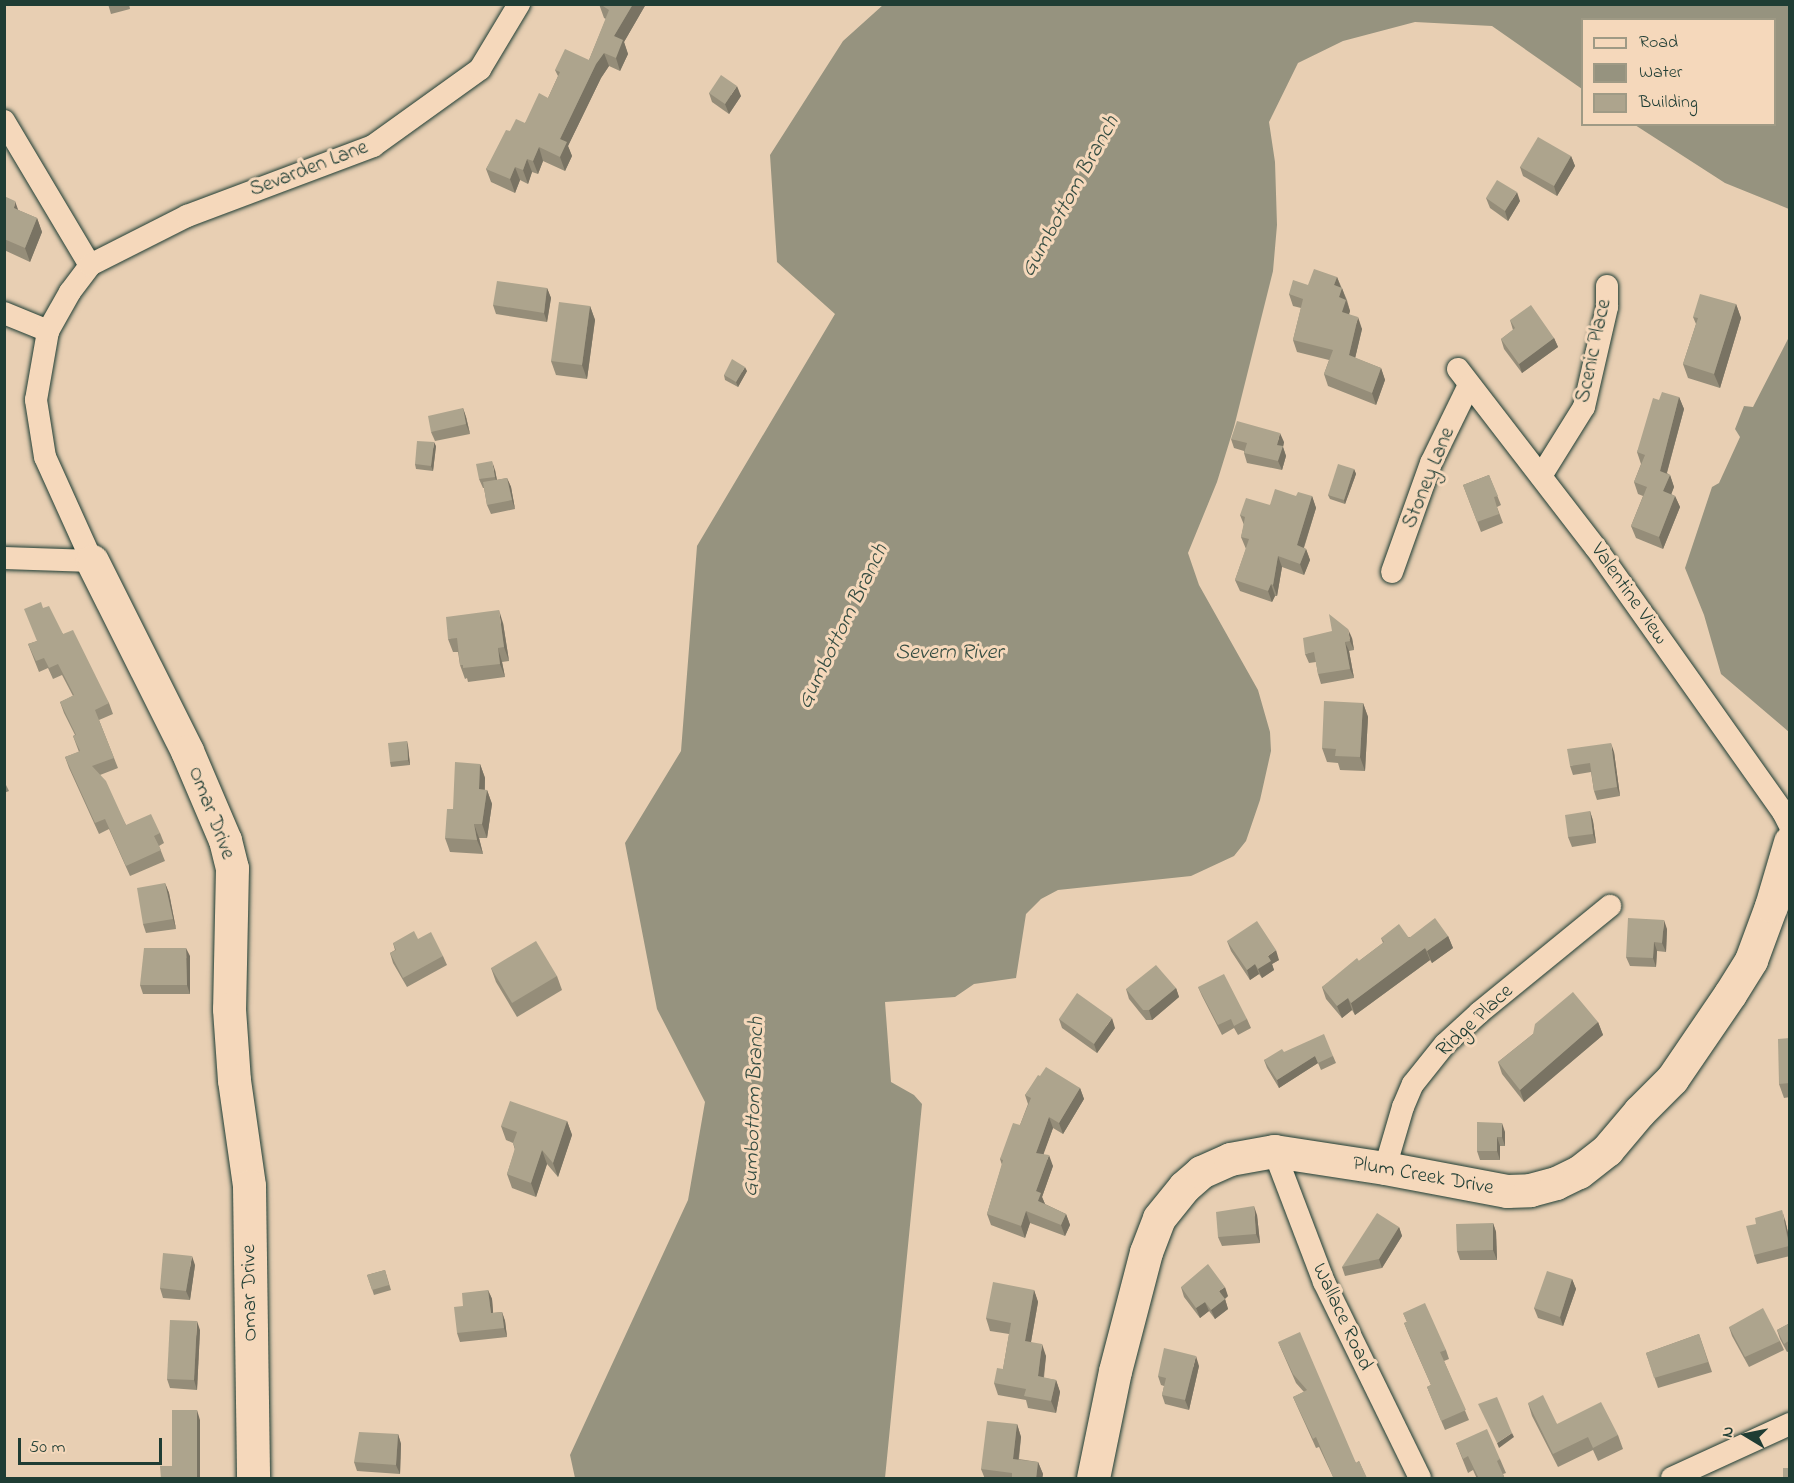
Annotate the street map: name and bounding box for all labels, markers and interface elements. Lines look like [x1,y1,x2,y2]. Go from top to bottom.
legend [1581,18,1776,126]
text: Road [1639,30,1678,56]
text: Water [1639,60,1682,86]
text: Building [1639,90,1698,116]
water label: Gumbottom Branch [1016,112,1126,282]
street label: Sevarden Lane [246,135,372,203]
street label: Scenic Place [1571,297,1617,405]
street label: Stoney Lane [1397,424,1461,532]
street label: Valentine View [1585,538,1673,650]
water label: Gumbottom Branch [793,540,895,714]
water label: Severn River [895,641,1003,667]
street label: Omar Drive [182,763,240,863]
street label: Ridge Place [1431,979,1519,1063]
water label: Gumbottom Branch [739,1017,771,1197]
street label: Plum Creek Drive [1350,1151,1496,1201]
street label: Omar Drive [237,1244,263,1342]
street label: Wallace Road [1306,1259,1378,1375]
north arrow [1716,1405,1776,1465]
text: N [1716,1424,1741,1439]
scale bar [21,1426,165,1464]
text: 50 m [29,1435,66,1461]

